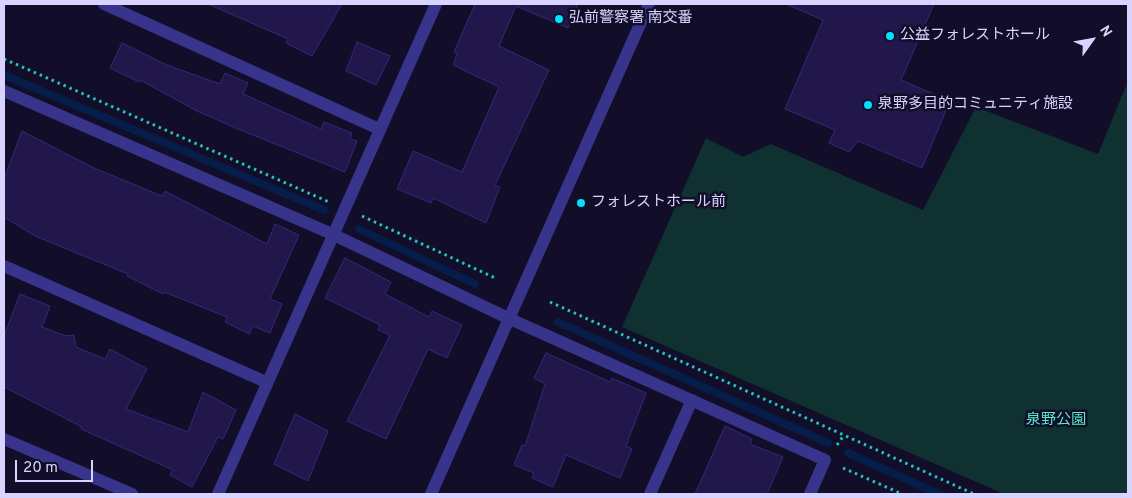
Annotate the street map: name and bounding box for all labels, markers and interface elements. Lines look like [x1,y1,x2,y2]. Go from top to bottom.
place label: 弘前警察署 南交番 [569,10,693,28]
marker: 弘前警察署 南交番 [553,13,565,25]
north arrow [1067,15,1117,65]
text: N [1095,23,1115,41]
place label: 公益フォレストホール [900,27,1050,45]
marker: 公益フォレストホール [884,30,896,42]
place label: 泉野多目的コミュニティ施設 [878,96,1073,114]
marker: 泉野多目的コミュニティ施設 [862,99,874,111]
place label: フォレストホール前 [591,194,726,212]
marker: フォレストホール前 [575,197,587,209]
park label: 泉野公園 [1026,412,1086,430]
scale bar [18,450,95,482]
text: 20 m [23,459,58,478]

